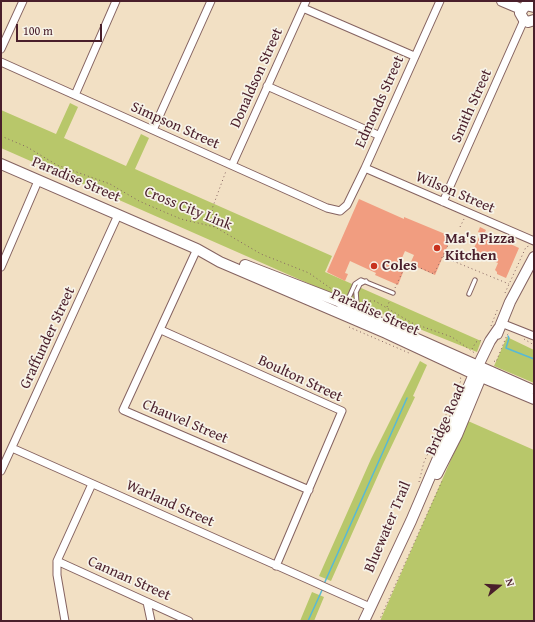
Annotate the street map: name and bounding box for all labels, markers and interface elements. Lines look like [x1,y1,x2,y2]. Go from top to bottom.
scale bar [18,16,104,42]
text: 100 m [23,22,53,39]
street label: Donaldson Street [227,25,287,131]
street label: Edmonds Street [352,53,408,151]
street label: Smith Street [448,66,496,146]
street label: Simpson Street [128,98,222,154]
street label: Paradise Street [29,153,123,207]
street label: Wilson Street [413,168,497,218]
street label: Cross City Link [142,183,234,235]
place label: Ma's Pizza Kitchen [445,230,515,265]
marker: Ma's Pizza Kitchen [432,243,442,253]
place label: Coles [382,257,417,275]
marker: Coles [369,261,379,271]
street label: Graffunder Street [16,284,80,392]
street label: Paradise Street [328,286,422,340]
street label: Boulton Street [255,352,345,406]
street label: Bridge Road [422,382,470,458]
street label: Chauvel Street [139,396,231,448]
street label: Warland Street [123,477,217,531]
street label: Bluewater Trail [361,479,415,575]
street label: Cannan Street [85,553,173,605]
north arrow [479,566,519,606]
text: N [502,576,519,588]

